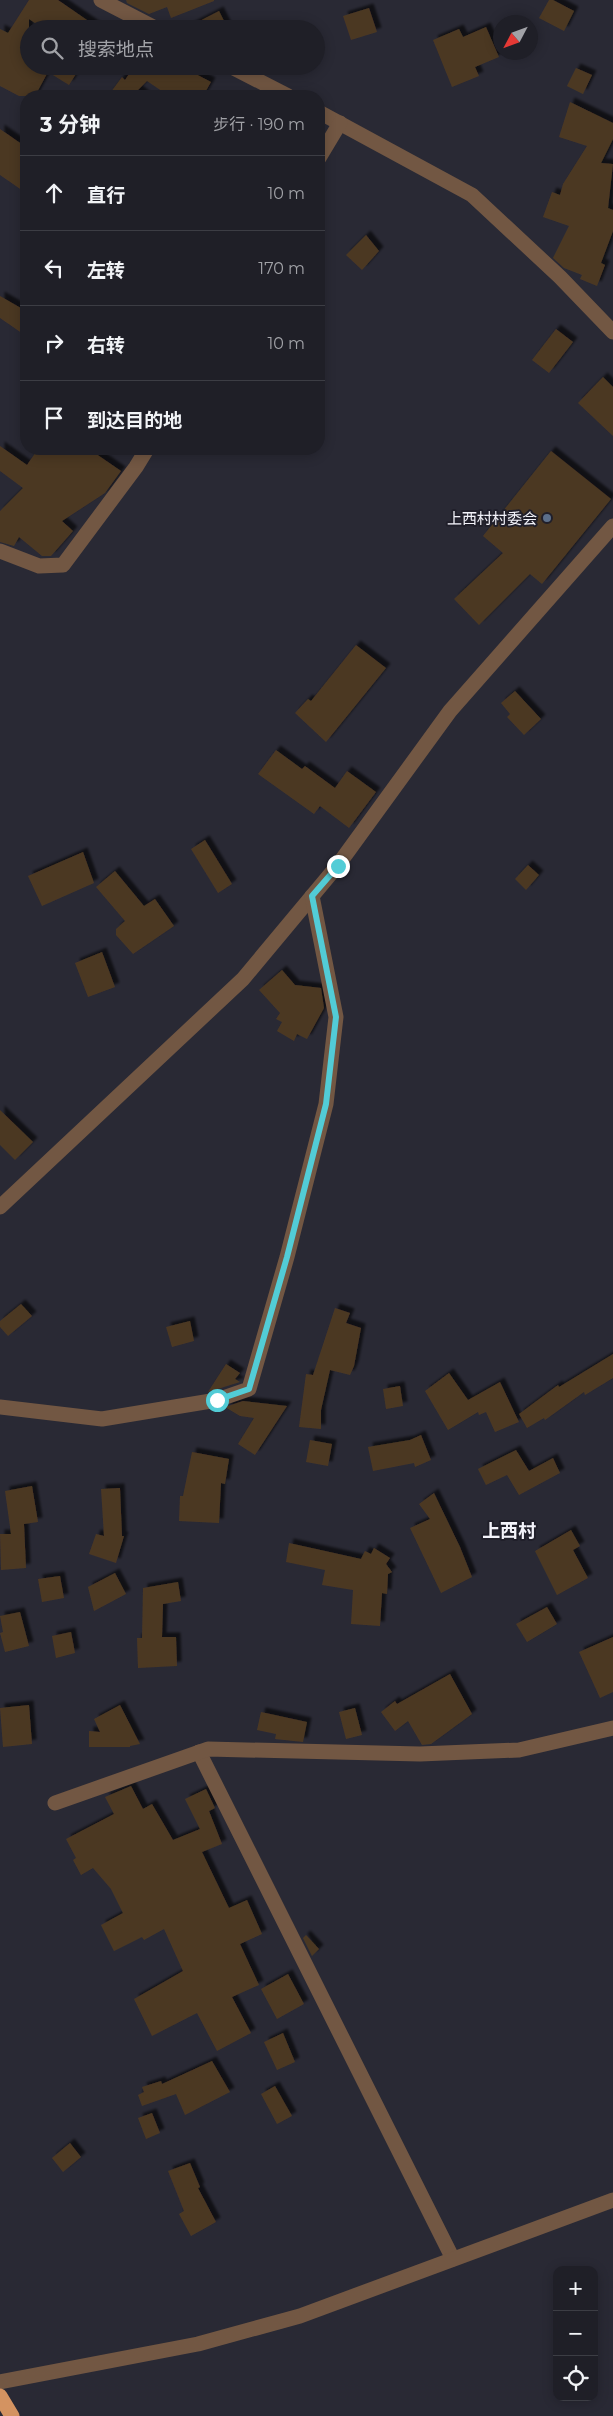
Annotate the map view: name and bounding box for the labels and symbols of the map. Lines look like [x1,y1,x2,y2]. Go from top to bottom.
north arrow [493,15,538,60]
place label: 上西村村委会 [447,509,537,528]
marker: 上西村村委会 [541,512,553,524]
route end [327,855,350,878]
route start [206,1389,229,1412]
district label: 上西村 [482,1520,536,1542]

